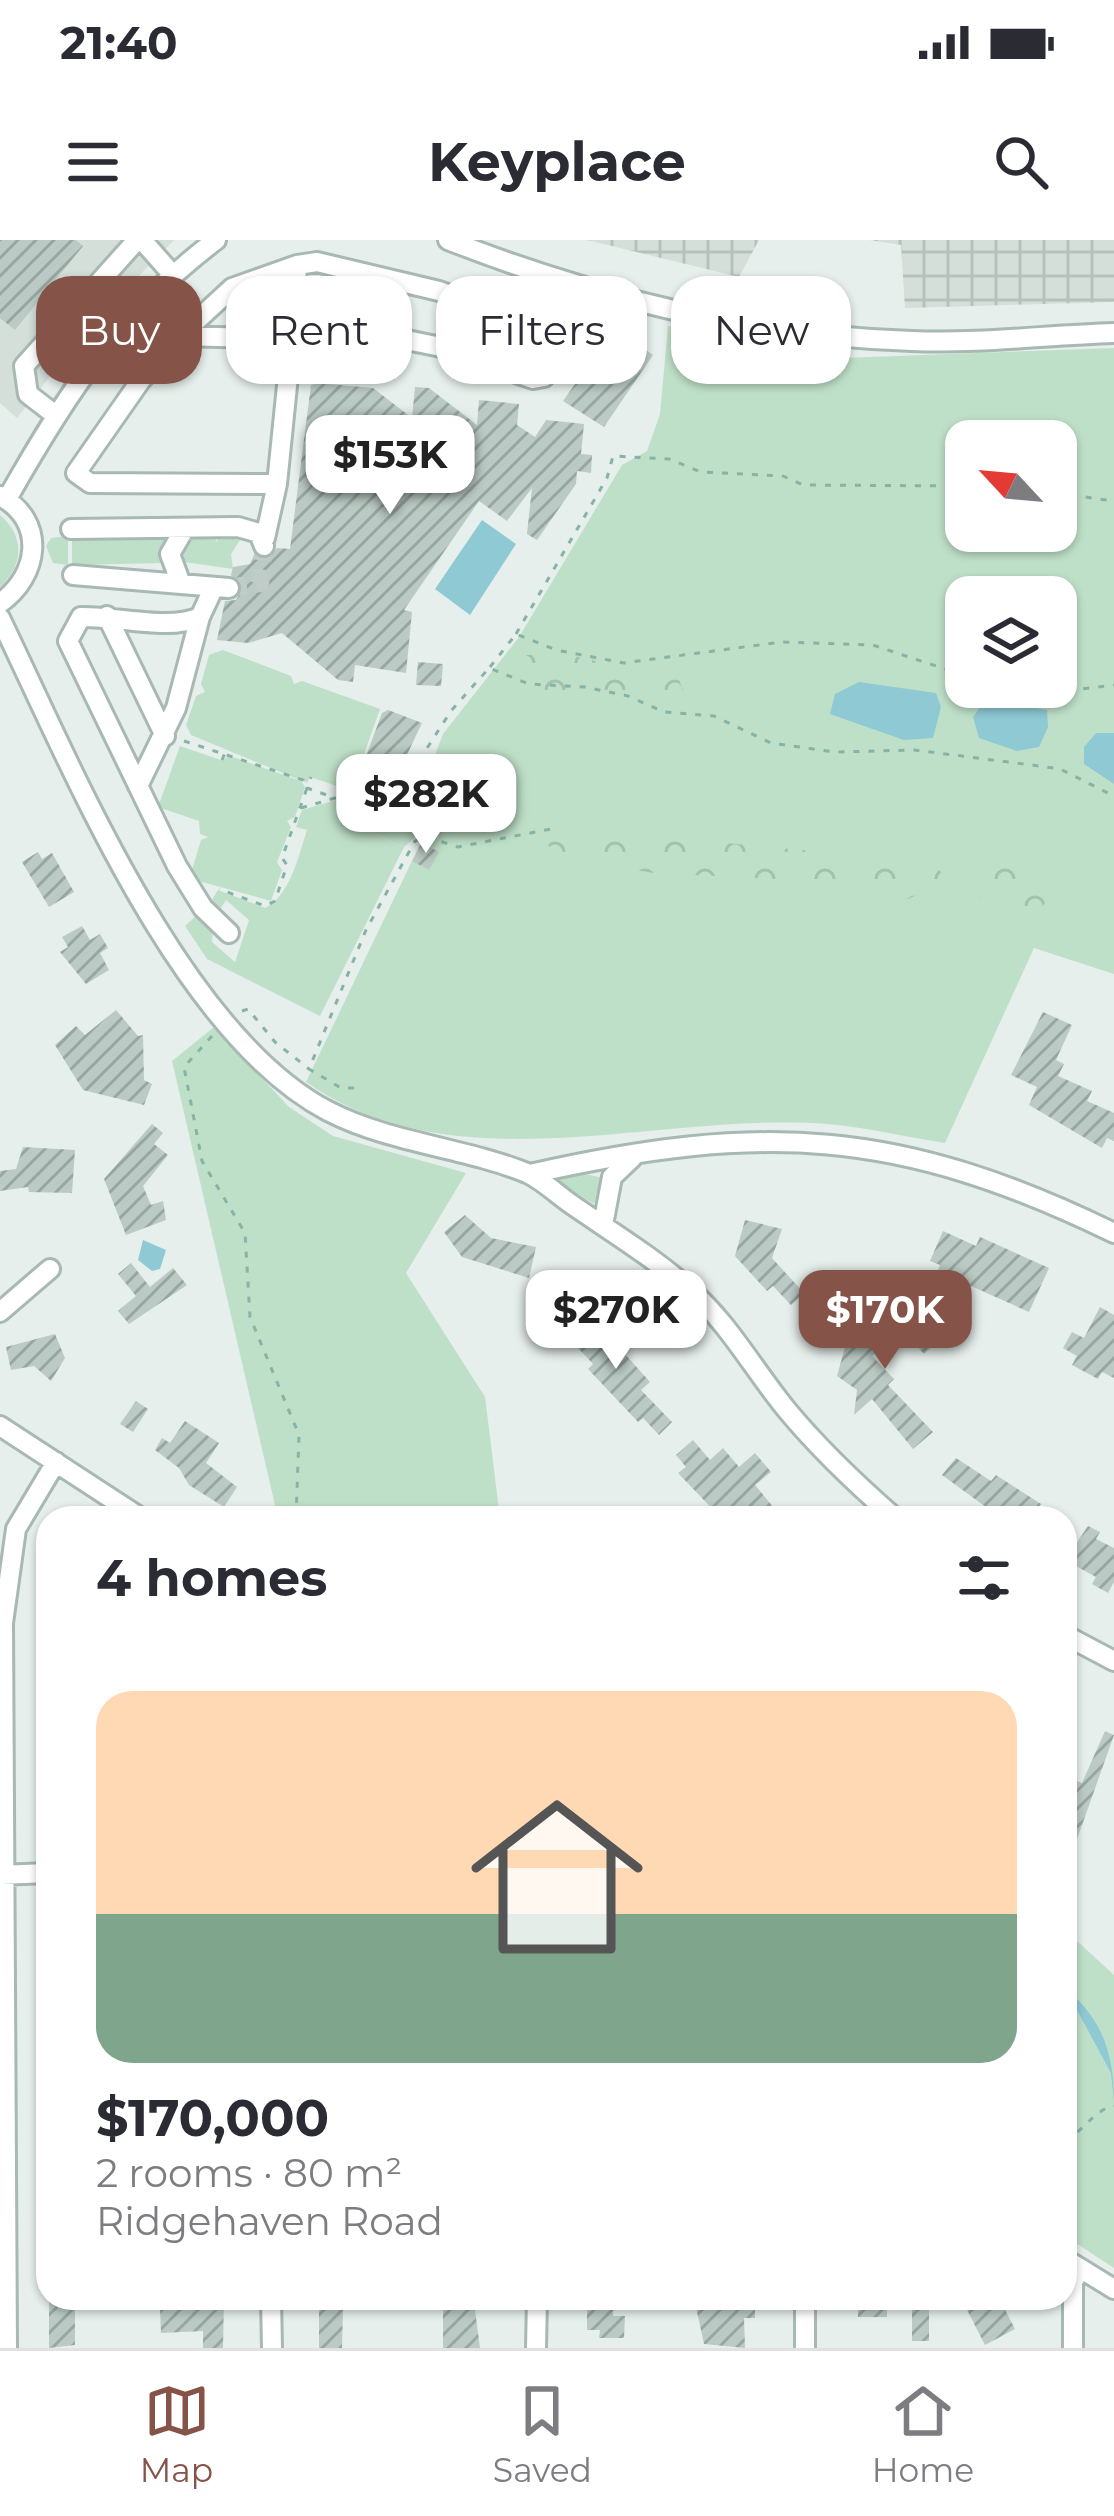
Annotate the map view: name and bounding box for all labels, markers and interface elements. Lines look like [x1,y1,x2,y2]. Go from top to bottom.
text: 21:40 [60,15,178,70]
icon: menu [60,129,126,195]
text: Keyplace [428,129,686,195]
icon: search [988,129,1054,195]
chip: Buy [36,276,202,384]
chip: Rent [226,276,412,384]
chip: Filters [436,276,647,384]
chip: New [671,276,851,384]
pin: $153K [306,415,474,517]
north arrow [945,420,1077,552]
map controls [945,420,1077,708]
text: $153K [333,430,447,478]
button: layers [945,576,1077,708]
pin: $282K [342,754,510,856]
text: $282K [363,769,489,817]
pin: $270K [532,1270,700,1372]
pin: $170K [801,1270,969,1372]
text: $270K [553,1285,679,1333]
text: $170K [826,1285,944,1333]
icon: filters [951,1545,1017,1611]
text: 4 homes [96,1547,327,1609]
icon: home [449,1769,665,1985]
text: $170,000 [96,2087,329,2149]
text: 2 rooms · 80 m² [96,2149,402,2197]
text: Ridgehaven Road [96,2197,443,2245]
tab: Map [140,2378,213,2490]
tab: Saved [493,2378,592,2490]
tab: Home [872,2378,974,2490]

